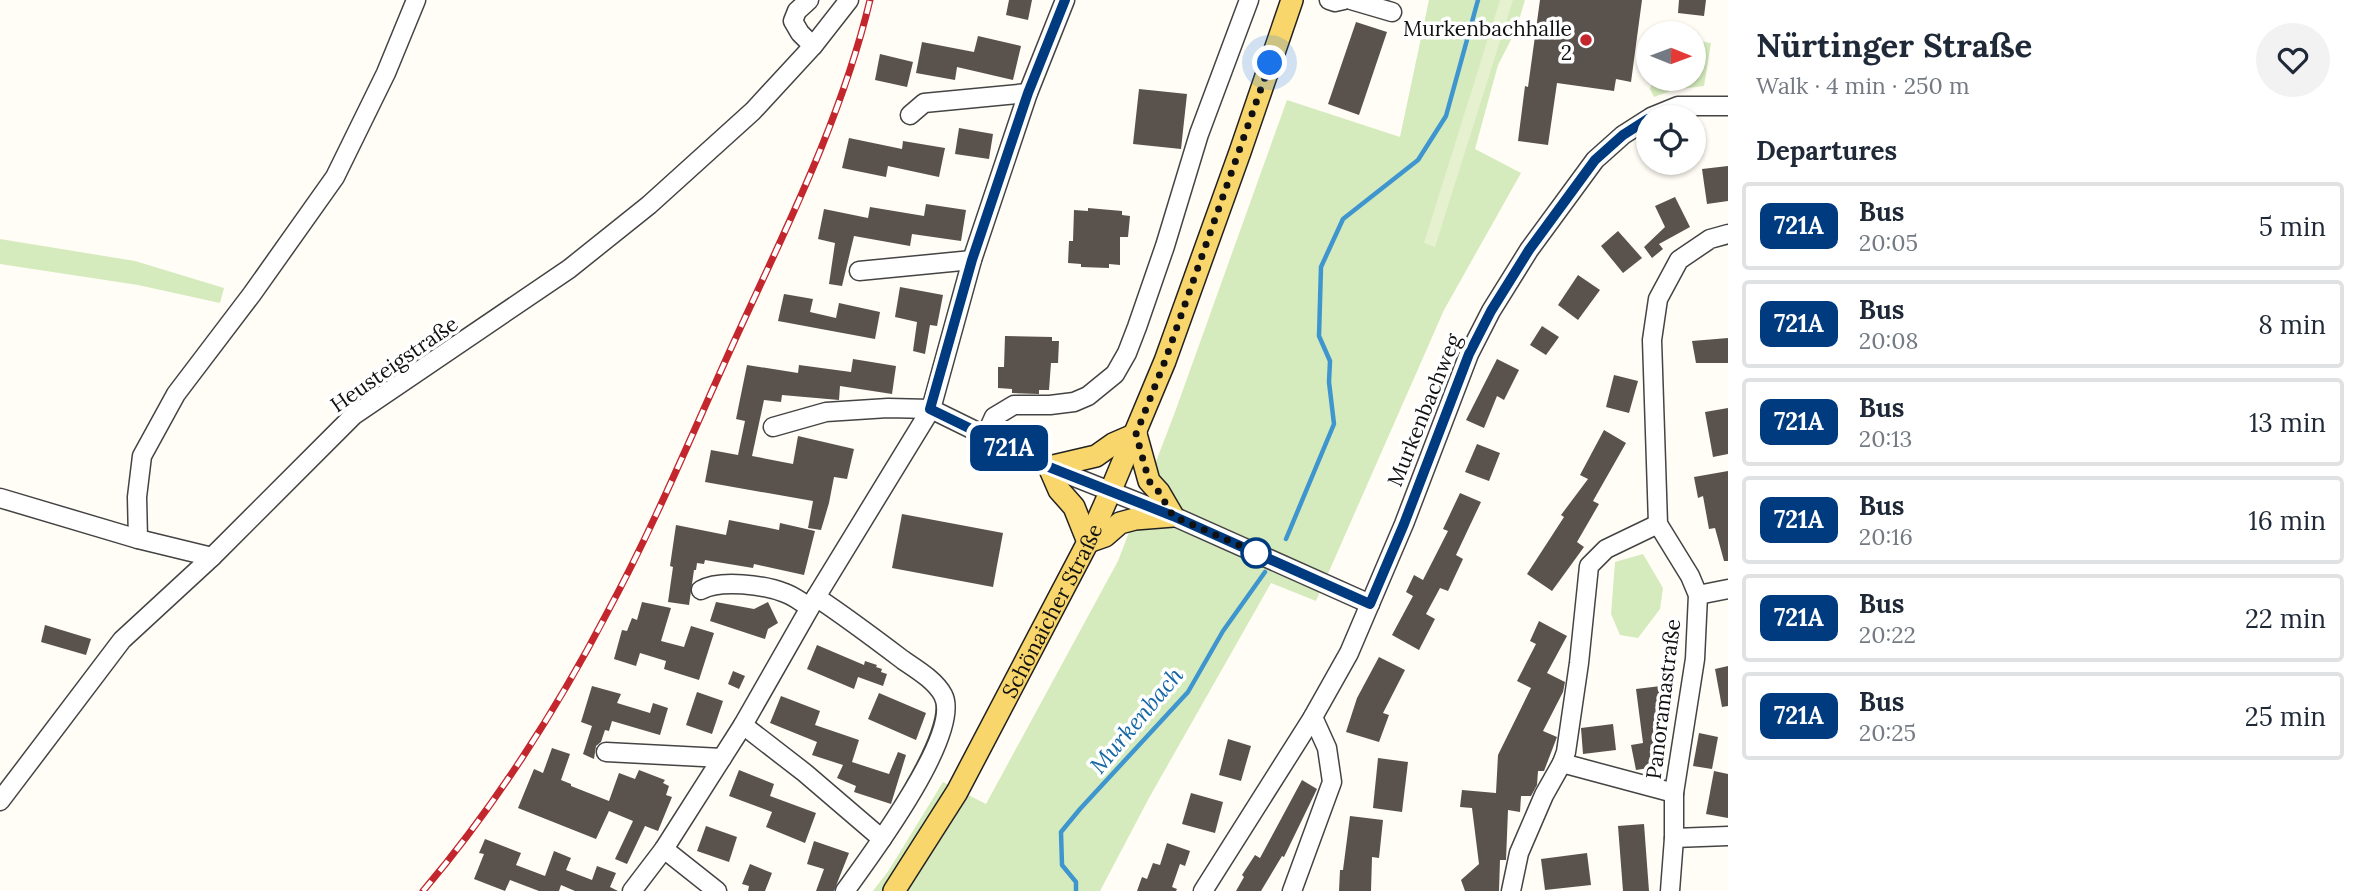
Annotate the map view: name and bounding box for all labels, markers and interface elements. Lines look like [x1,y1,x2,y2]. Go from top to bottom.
place label: Murkenbachhalle 2 [1403,15,1572,66]
north arrow [1636,21,1706,91]
map controls [1636,21,1706,175]
button: heart [2256,23,2330,97]
text: Nürtinger Straße [1756,24,2032,66]
marker: Murkenbachhalle 2 [1578,32,1594,48]
your location [1252,45,1287,80]
text: Walk · 4 min · 250 m [1756,71,1969,100]
button: locate [1636,105,1706,175]
text: Departures [1756,134,1897,167]
text: Bus [1859,195,1904,228]
text: 721A [1774,210,1824,241]
text: 5 min [2259,210,2326,243]
text: 20:05 [1859,228,1918,257]
text: Bus [1859,293,1904,326]
text: 721A [1774,308,1824,339]
text: 8 min [2258,308,2326,341]
street label: Heusteigstraße [325,310,463,418]
text: 20:08 [1859,326,1918,355]
street label: Murkenbachweg [1381,329,1467,490]
text: Bus [1859,391,1904,424]
text: 721A [1774,406,1824,437]
text: 13 min [2249,406,2326,439]
text: 20:13 [1859,424,1912,453]
line badge: 721A [960,425,1058,471]
text: 721A [984,432,1034,463]
text: Bus [1859,489,1904,522]
text: 721A [1774,504,1824,535]
text: 16 min [2248,504,2326,537]
street label: Schönaicher Straße [995,519,1108,702]
text: 20:16 [1859,522,1913,551]
unlabelled marker [1241,538,1271,568]
text: Bus [1859,587,1904,620]
text: 721A [1774,602,1824,633]
text: 22 min [2245,602,2326,635]
street label: Panoramastraße [1640,617,1686,781]
text: 20:22 [1859,620,1916,649]
water label: Murkenbach [1083,661,1189,779]
text: Bus [1859,685,1904,718]
text: 721A [1774,700,1824,731]
text: 25 min [2245,700,2326,733]
text: 20:25 [1859,718,1916,747]

